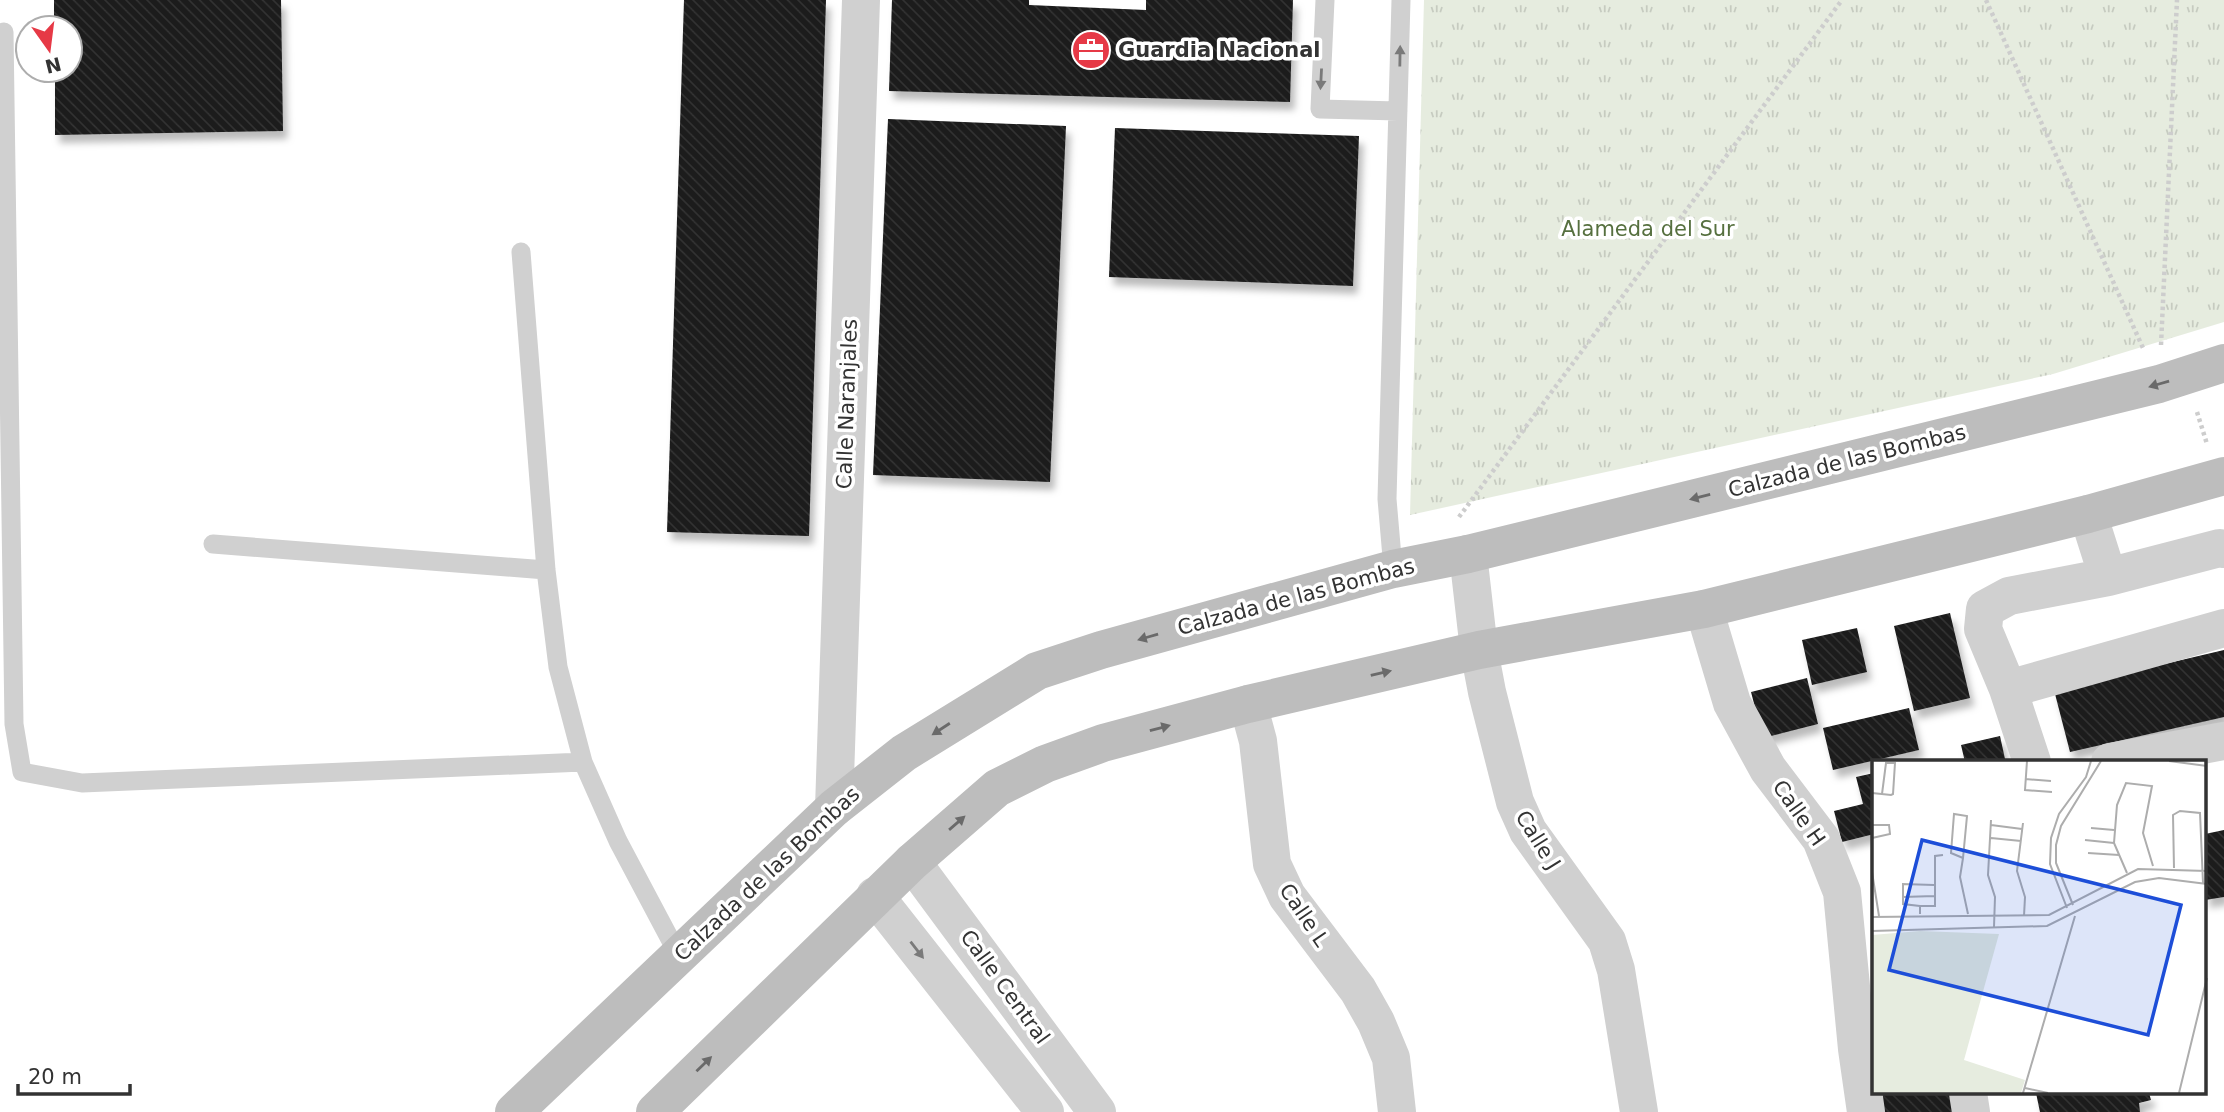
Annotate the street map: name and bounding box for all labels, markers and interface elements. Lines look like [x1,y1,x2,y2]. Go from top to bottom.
north arrow [14,14,84,84]
office icon: Guardia Nacional [1070,29,1112,71]
place label: Guardia Nacional [1118,38,1321,62]
one-way arrow [1394,44,1405,66]
text: N [43,53,63,78]
one-way arrow [1316,68,1327,90]
park label: Alameda del Sur [1561,217,1735,241]
street label: Calle Naranjales [832,318,862,490]
one-way arrow [2148,379,2169,389]
street label: Calzada de las Bombas [1726,420,1968,502]
one-way arrow [1689,492,1711,503]
street label: Calzada de las Bombas [1175,554,1417,640]
one-way arrow [1137,633,1158,643]
one-way arrow [1370,667,1392,678]
one-way arrow [932,722,951,735]
one-way arrow [1150,722,1171,732]
inset map [1872,760,2206,1094]
street label: Calle H [1768,776,1830,850]
street label: Calzada de las Bombas [670,782,864,966]
street label: Calle J [1511,806,1565,874]
one-way arrow [948,815,966,831]
street label: Calle L [1274,879,1334,951]
street label: Calle Central [956,925,1054,1049]
one-way arrow [910,940,925,958]
scale bar [18,1052,130,1096]
one-way arrow [695,1056,712,1073]
text: 20 m [28,1065,82,1089]

